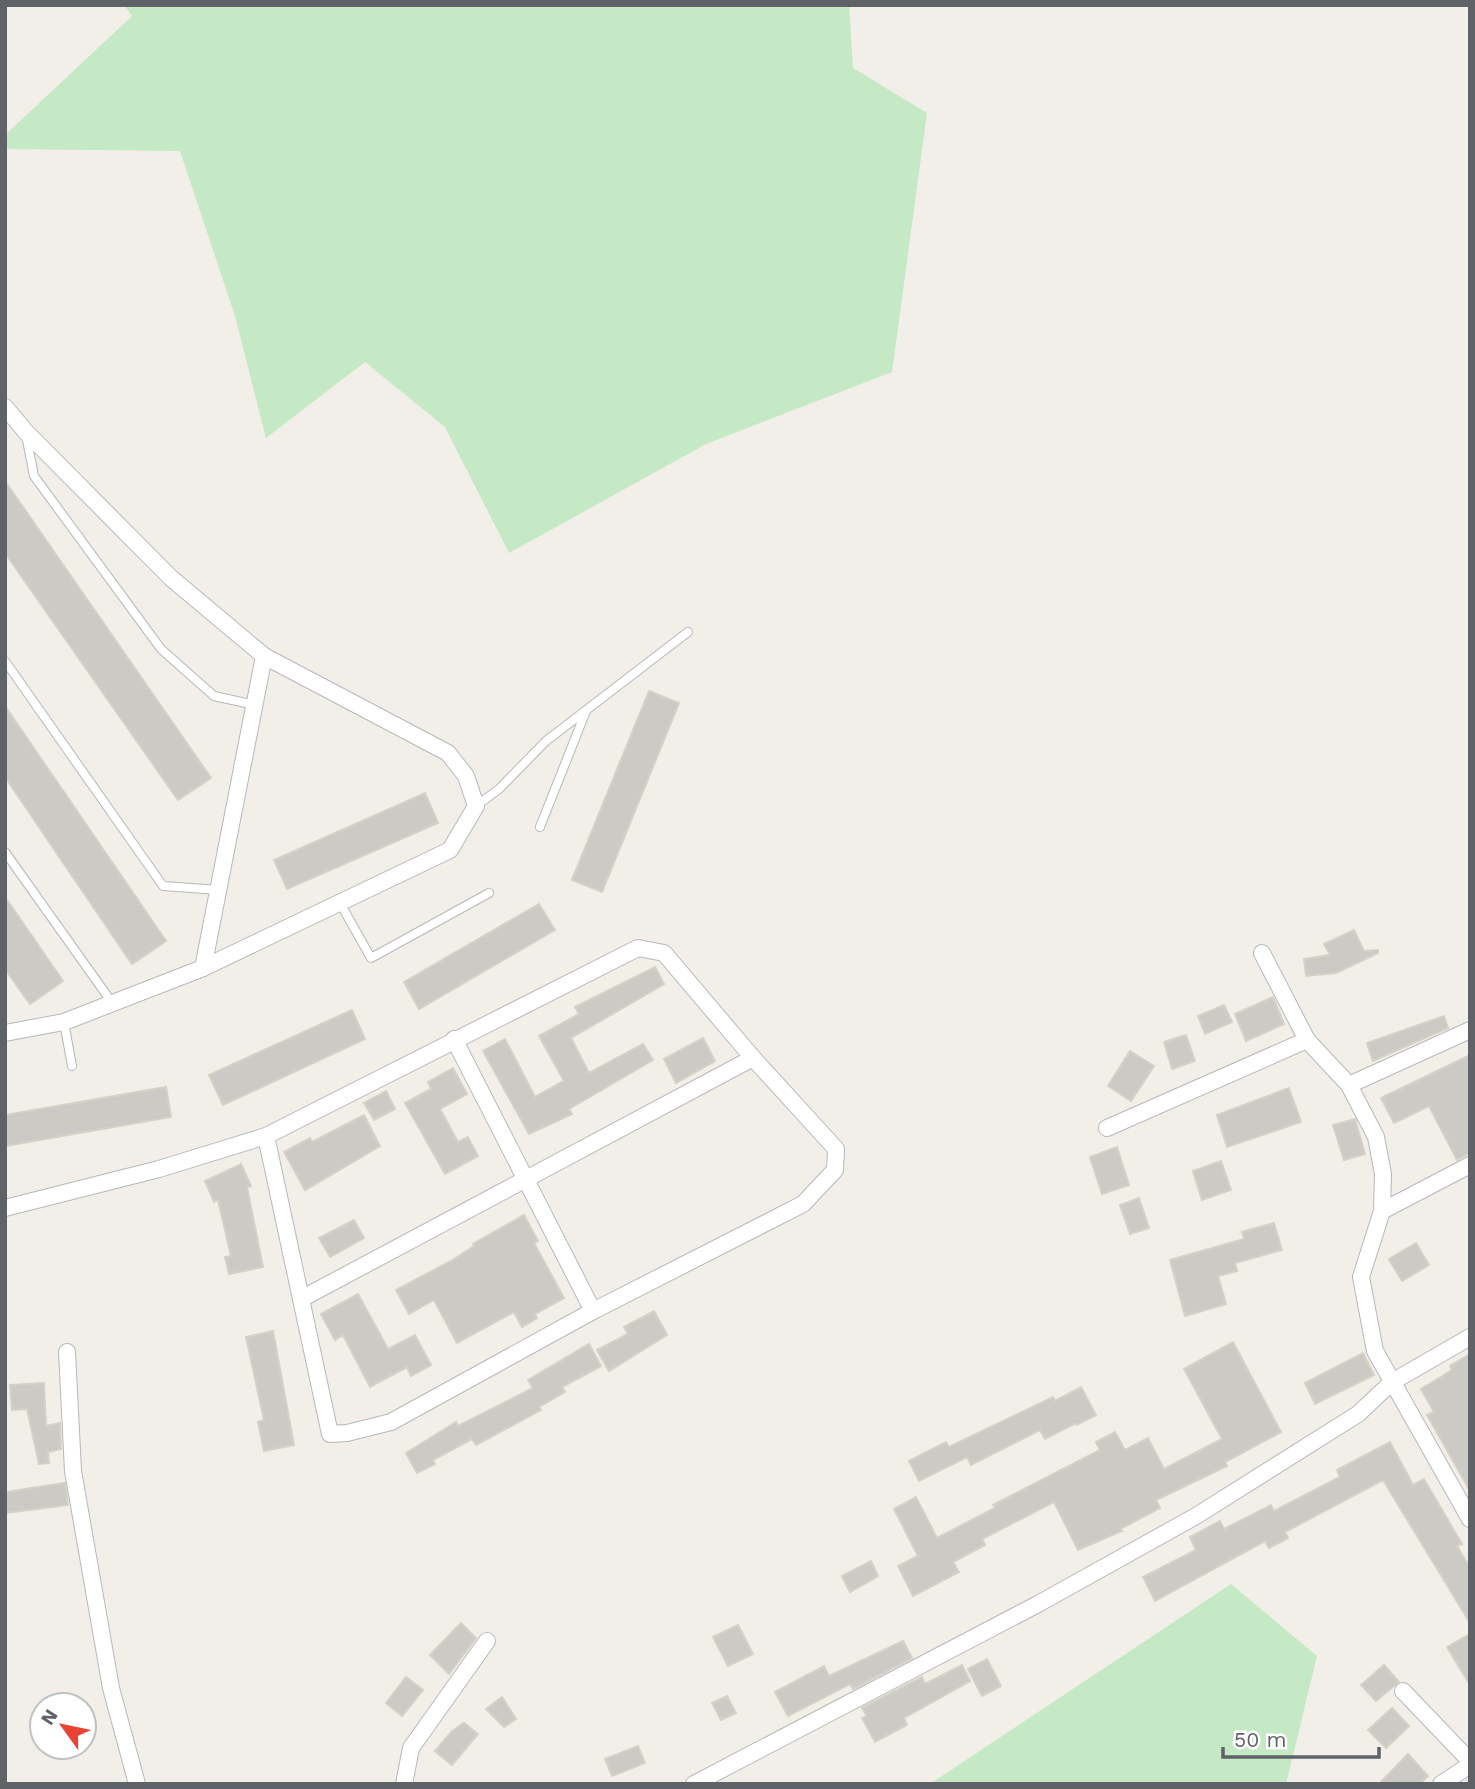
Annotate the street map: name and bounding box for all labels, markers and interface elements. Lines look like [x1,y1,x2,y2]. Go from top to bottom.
north arrow [28,1691,98,1761]
text: N [36,1705,63,1729]
scale bar [1223,1716,1379,1760]
text: 50 m [1234,1727,1286,1752]

